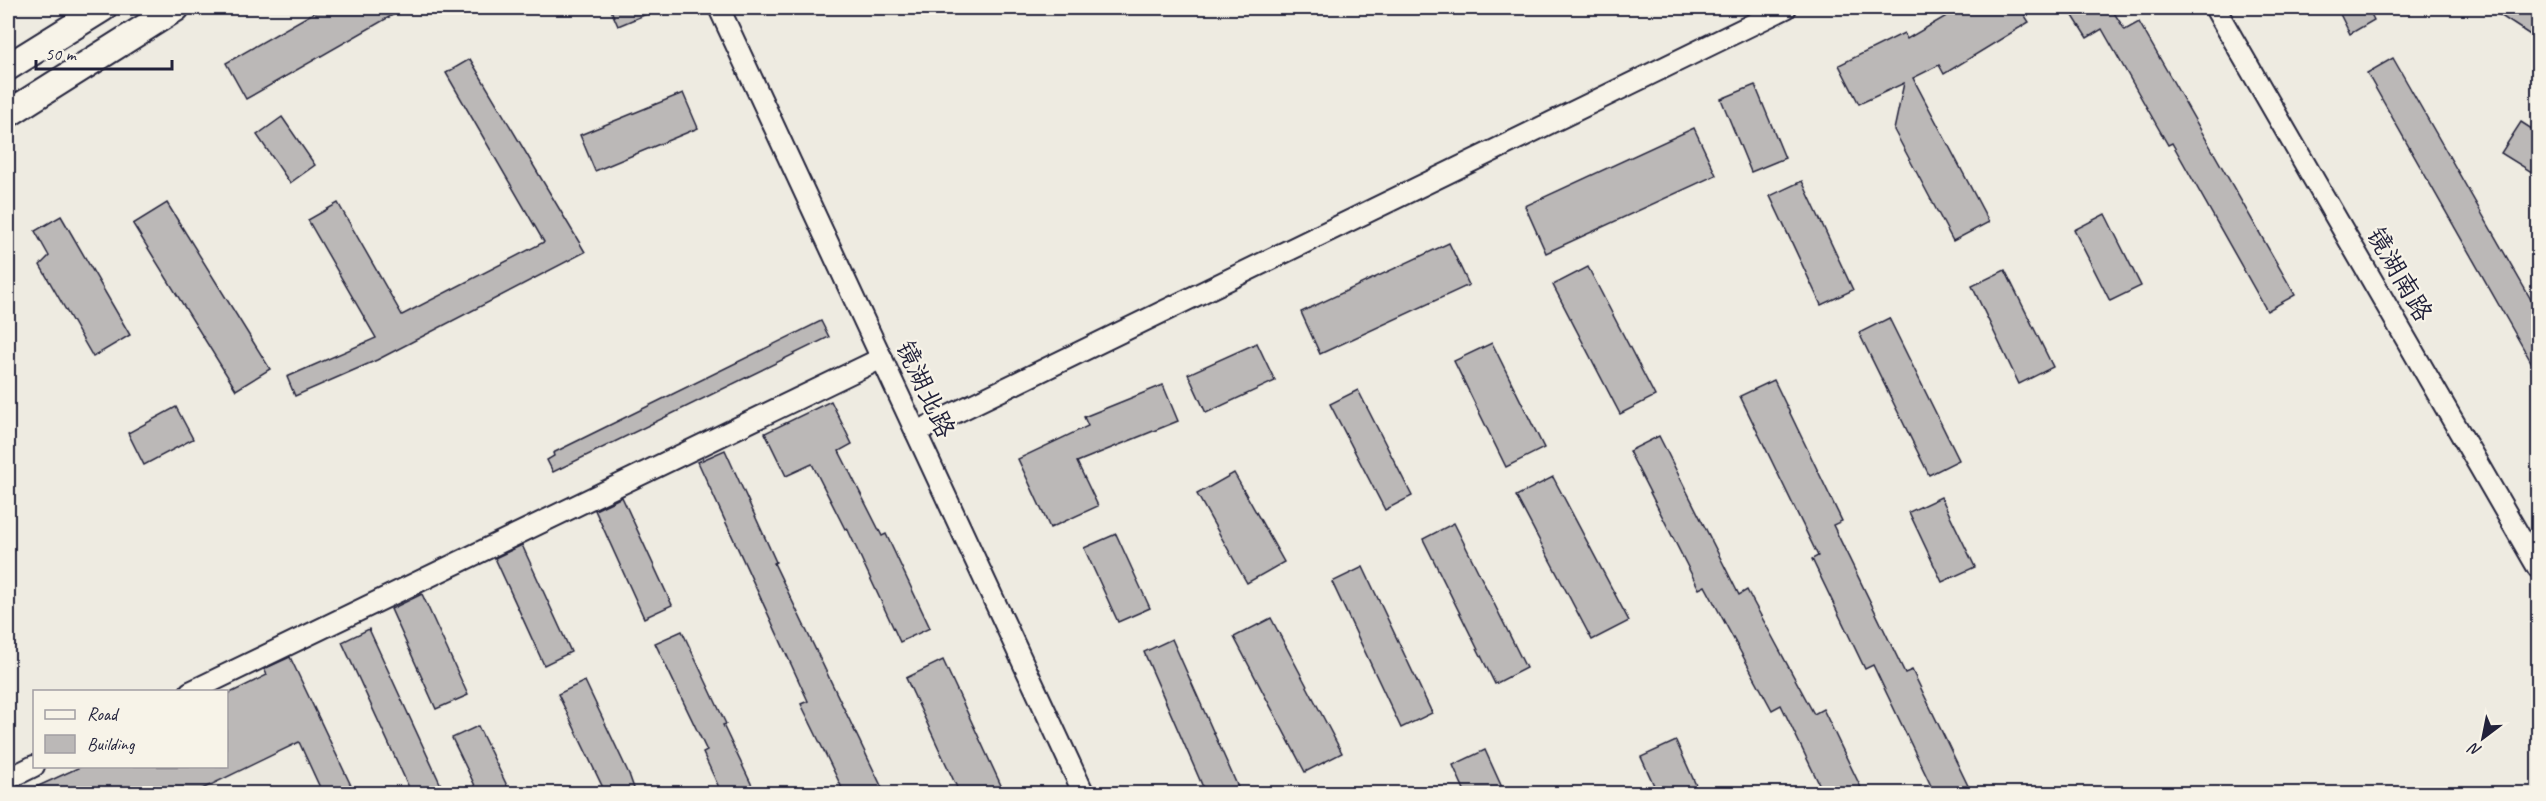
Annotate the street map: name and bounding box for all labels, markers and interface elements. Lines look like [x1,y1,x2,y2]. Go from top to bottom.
scale bar [36,33,172,71]
text: 50 m [45,43,78,65]
street label: 镜湖南路 [2359,221,2440,328]
street label: 镜湖北路 [889,335,962,443]
legend [33,690,228,768]
text: Road [87,703,120,725]
north arrow [2453,708,2513,768]
text: Building [87,733,136,755]
text: N [2463,737,2485,761]

